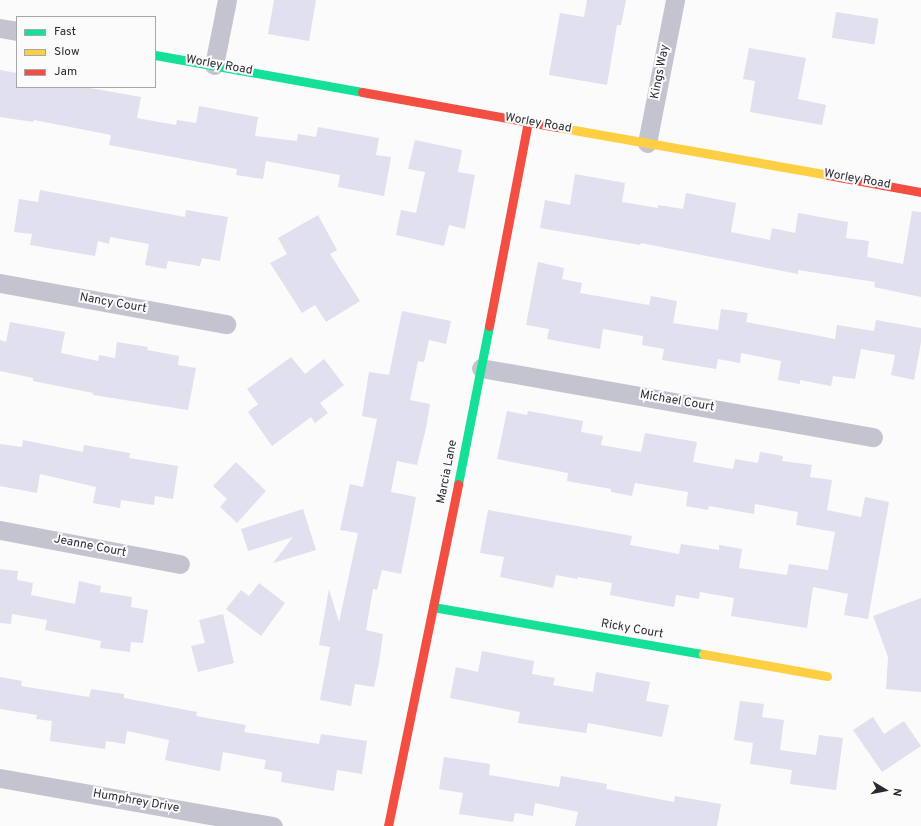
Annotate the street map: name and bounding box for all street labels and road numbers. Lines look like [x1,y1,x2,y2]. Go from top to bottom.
street label: Kings Way [649,43,673,101]
street label: Worley Road [185,53,253,79]
street label: Worley Road [504,111,572,137]
street label: Worley Road [823,167,891,193]
street label: Nancy Court [78,291,148,317]
street label: Michael Court [639,388,715,416]
street label: Marcia Lane [435,439,461,505]
street label: Jeanne Court [53,533,127,561]
street label: Ricky Court [600,617,664,643]
street label: Humphrey Drive [92,787,180,817]

